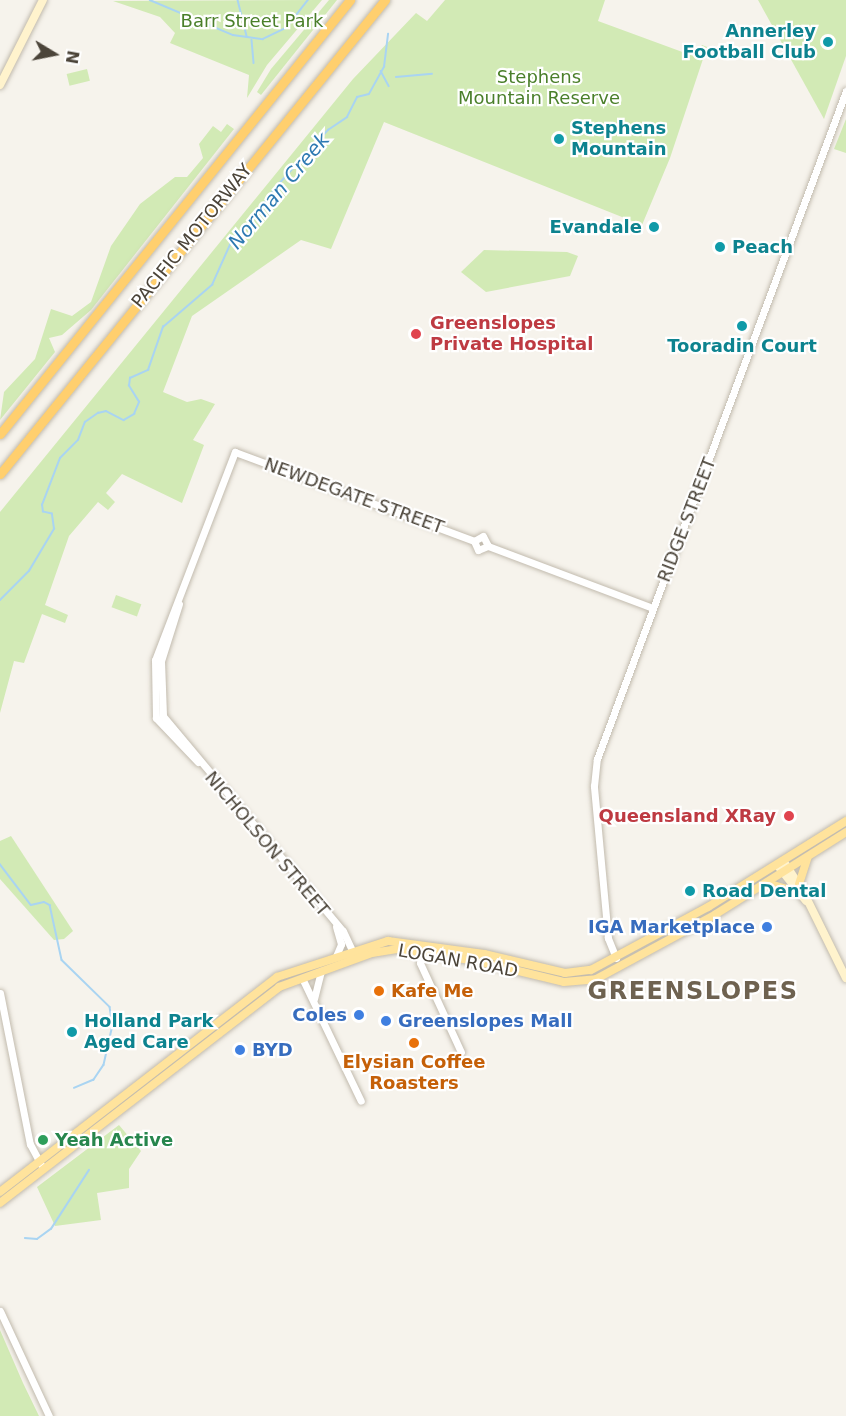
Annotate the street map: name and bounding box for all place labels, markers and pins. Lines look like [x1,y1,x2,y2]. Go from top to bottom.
place label: Annerley Football Club [682,21,816,63]
marker: Annerley Football Club [821,35,835,49]
place label: Stephens Mountain [571,118,667,160]
marker: Stephens Mountain [552,132,566,146]
place label: Evandale [550,216,642,238]
marker: Evandale [647,220,661,234]
place label: Peach [732,236,793,258]
marker: Peach [713,240,727,254]
place label: Greenslopes Private Hospital [430,313,593,356]
marker: Tooradin Court [735,319,749,333]
marker: Greenslopes Private Hospital [407,325,425,343]
place label: Tooradin Court [667,335,817,357]
place label: Queensland XRay [599,805,776,827]
marker: Queensland XRay [780,807,798,825]
place label: Road Dental [702,880,826,902]
marker: Road Dental [683,884,697,898]
place label: IGA Marketplace [588,916,755,938]
marker: IGA Marketplace [760,920,774,934]
place label: Kafe Me [391,980,474,1002]
marker: Kafe Me [372,984,386,998]
place label: Coles [292,1004,347,1026]
marker: Coles [352,1008,366,1022]
place label: Greenslopes Mall [398,1010,573,1032]
place label: Holland Park Aged Care [84,1011,214,1054]
marker: Greenslopes Mall [379,1014,393,1028]
marker: Holland Park Aged Care [65,1025,79,1039]
marker: Elysian Coffee Roasters [407,1036,421,1050]
place label: BYD [252,1039,293,1061]
marker: BYD [233,1043,247,1057]
place label: Elysian Coffee Roasters [343,1052,485,1094]
place label: Yeah Active [55,1129,173,1151]
marker: Yeah Active [36,1133,50,1147]

